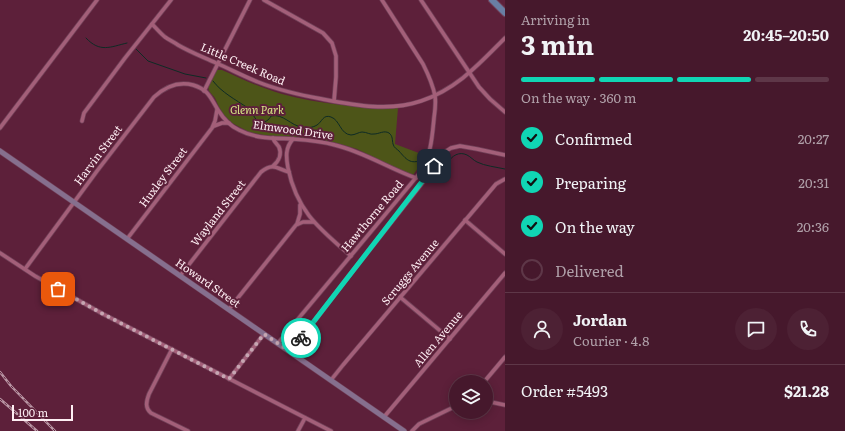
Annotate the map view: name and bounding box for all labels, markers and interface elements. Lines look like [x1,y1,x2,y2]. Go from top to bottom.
text: Arriving in [521,10,590,29]
text: 20:45–20:50 [743,23,829,46]
text: 3 min [521,24,594,63]
street label: Little Creek Road [199,38,288,88]
text: On the way · 360 m [521,88,636,107]
park label: Glenn Park [230,101,284,117]
street label: Elmwood Drive [252,115,335,143]
street label: Harvin Street [69,121,125,188]
icon: check [521,127,543,149]
text: Confirmed [555,127,632,150]
text: 20:27 [798,129,829,148]
street label: Huxley Street [134,143,190,210]
pin [417,149,451,183]
icon: home [423,155,445,177]
icon: check [521,171,543,193]
text: Preparing [555,171,626,194]
text: 20:31 [798,173,829,192]
street label: Wayland Street [186,175,249,249]
street label: Hawthorne Road [336,176,406,255]
icon: check [521,215,543,237]
text: On the way [555,215,635,238]
text: 20:36 [797,217,829,236]
street label: Scruggs Avenue [377,235,442,308]
street label: Howard Street [173,254,245,311]
text: Delivered [555,259,624,282]
pin [41,272,75,306]
icon: bag [47,278,69,300]
street label: Allen Avenue [409,307,466,370]
button: person [521,308,563,350]
text: Jordan [573,308,627,331]
button: chat [735,308,777,350]
button: phone [787,308,829,350]
courier [281,318,321,358]
icon: bike [290,327,312,349]
text: Courier · 4.8 [573,331,649,350]
map controls [449,375,493,419]
button: layers [449,375,493,419]
text: Order #5493 [521,379,608,402]
text: $21.28 [784,379,829,402]
scale bar [12,403,73,422]
text: 100 m [18,404,48,420]

